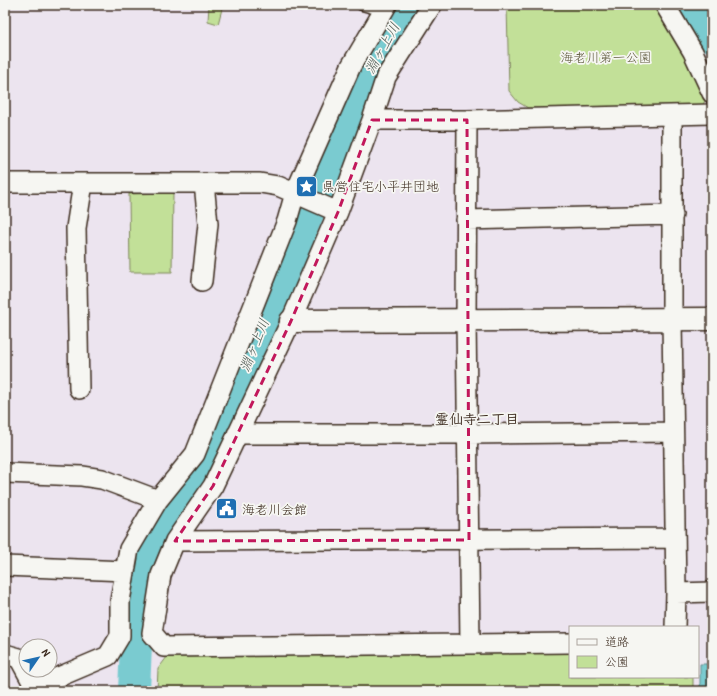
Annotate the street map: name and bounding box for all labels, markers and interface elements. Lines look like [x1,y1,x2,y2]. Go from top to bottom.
water label: 淵ヶ上川 [360,19,403,77]
park label: 海老川第一公園 [560,48,652,66]
place icon: 県営住宅小平井団地 [294,173,320,199]
place label: 県営住宅小平井団地 [322,177,439,195]
water label: 淵ヶ上川 [234,315,273,374]
district label: 霊仙寺二丁目 [435,409,519,428]
public building icon: 海老川会館 [213,496,239,522]
place label: 海老川会館 [242,500,307,518]
legend [569,626,699,678]
text: 道路 [605,633,629,650]
north arrow [18,638,58,678]
text: N [39,646,54,659]
text: 公園 [605,653,629,670]

